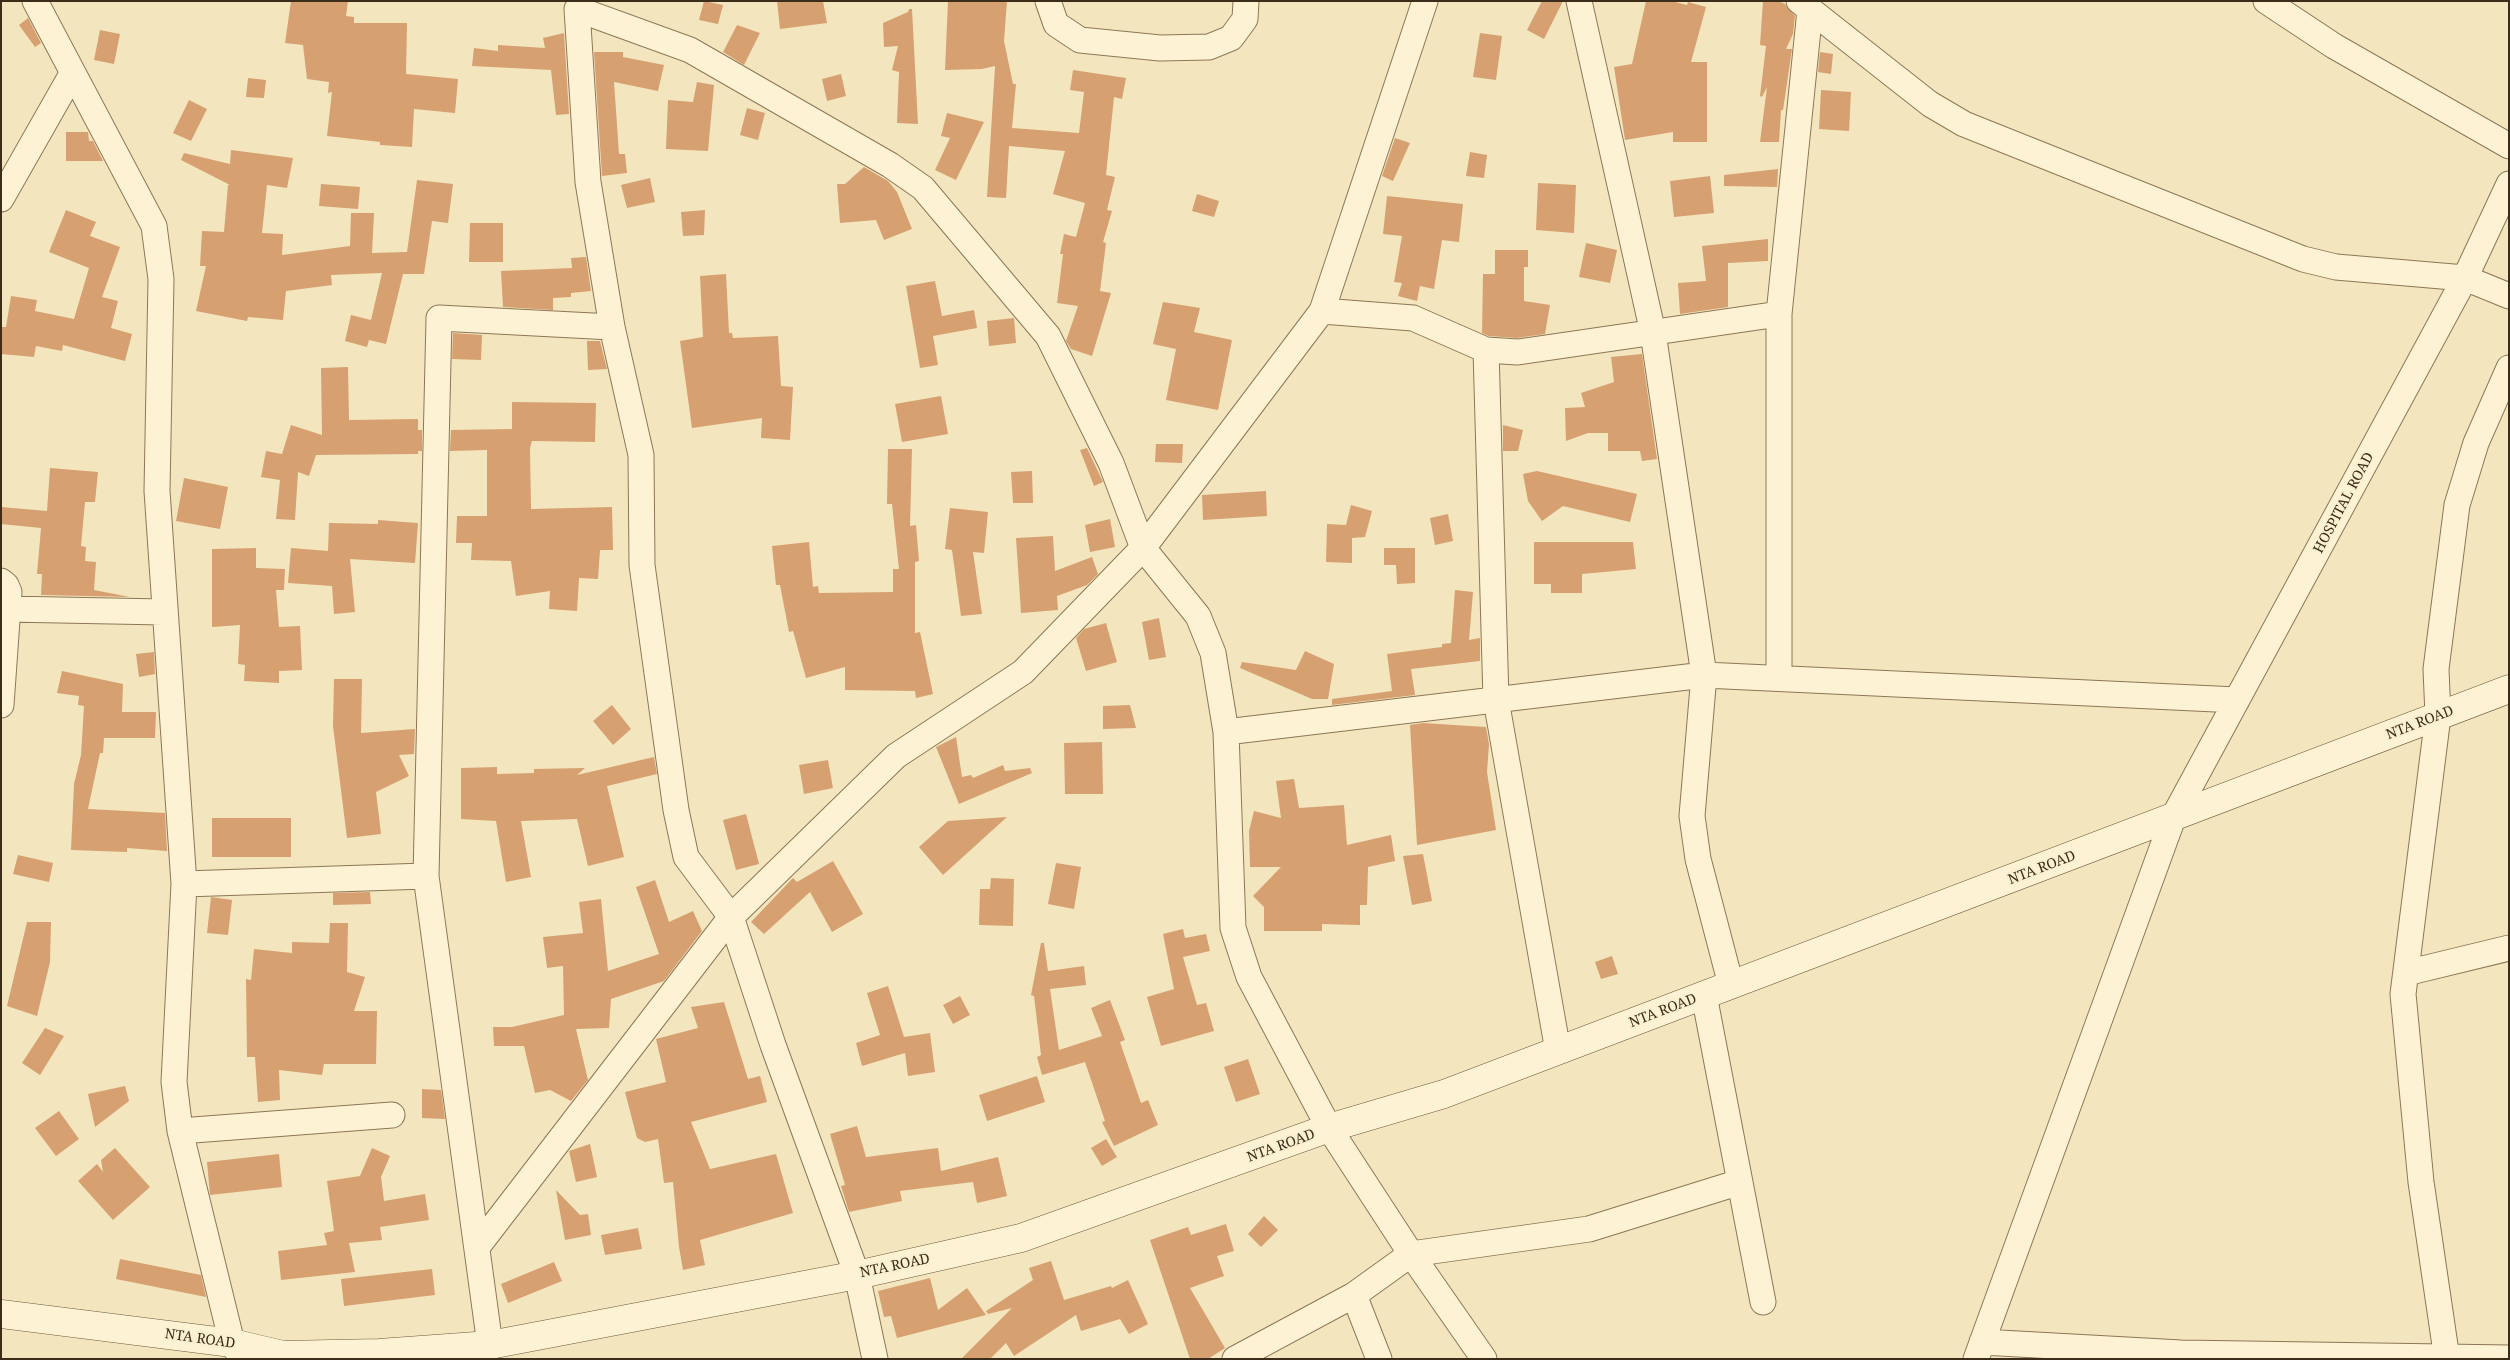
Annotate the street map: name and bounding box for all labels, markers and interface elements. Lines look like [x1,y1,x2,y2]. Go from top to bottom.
street label: HOSPITAL ROAD [2310,450,2378,556]
street label: NTA ROAD [2384,702,2456,744]
street label: NTA ROAD [2006,847,2078,889]
street label: NTA ROAD [1627,990,1699,1032]
street label: NTA ROAD [1245,1126,1317,1166]
street label: NTA ROAD [859,1250,931,1282]
street label: NTA ROAD [164,1326,236,1352]

